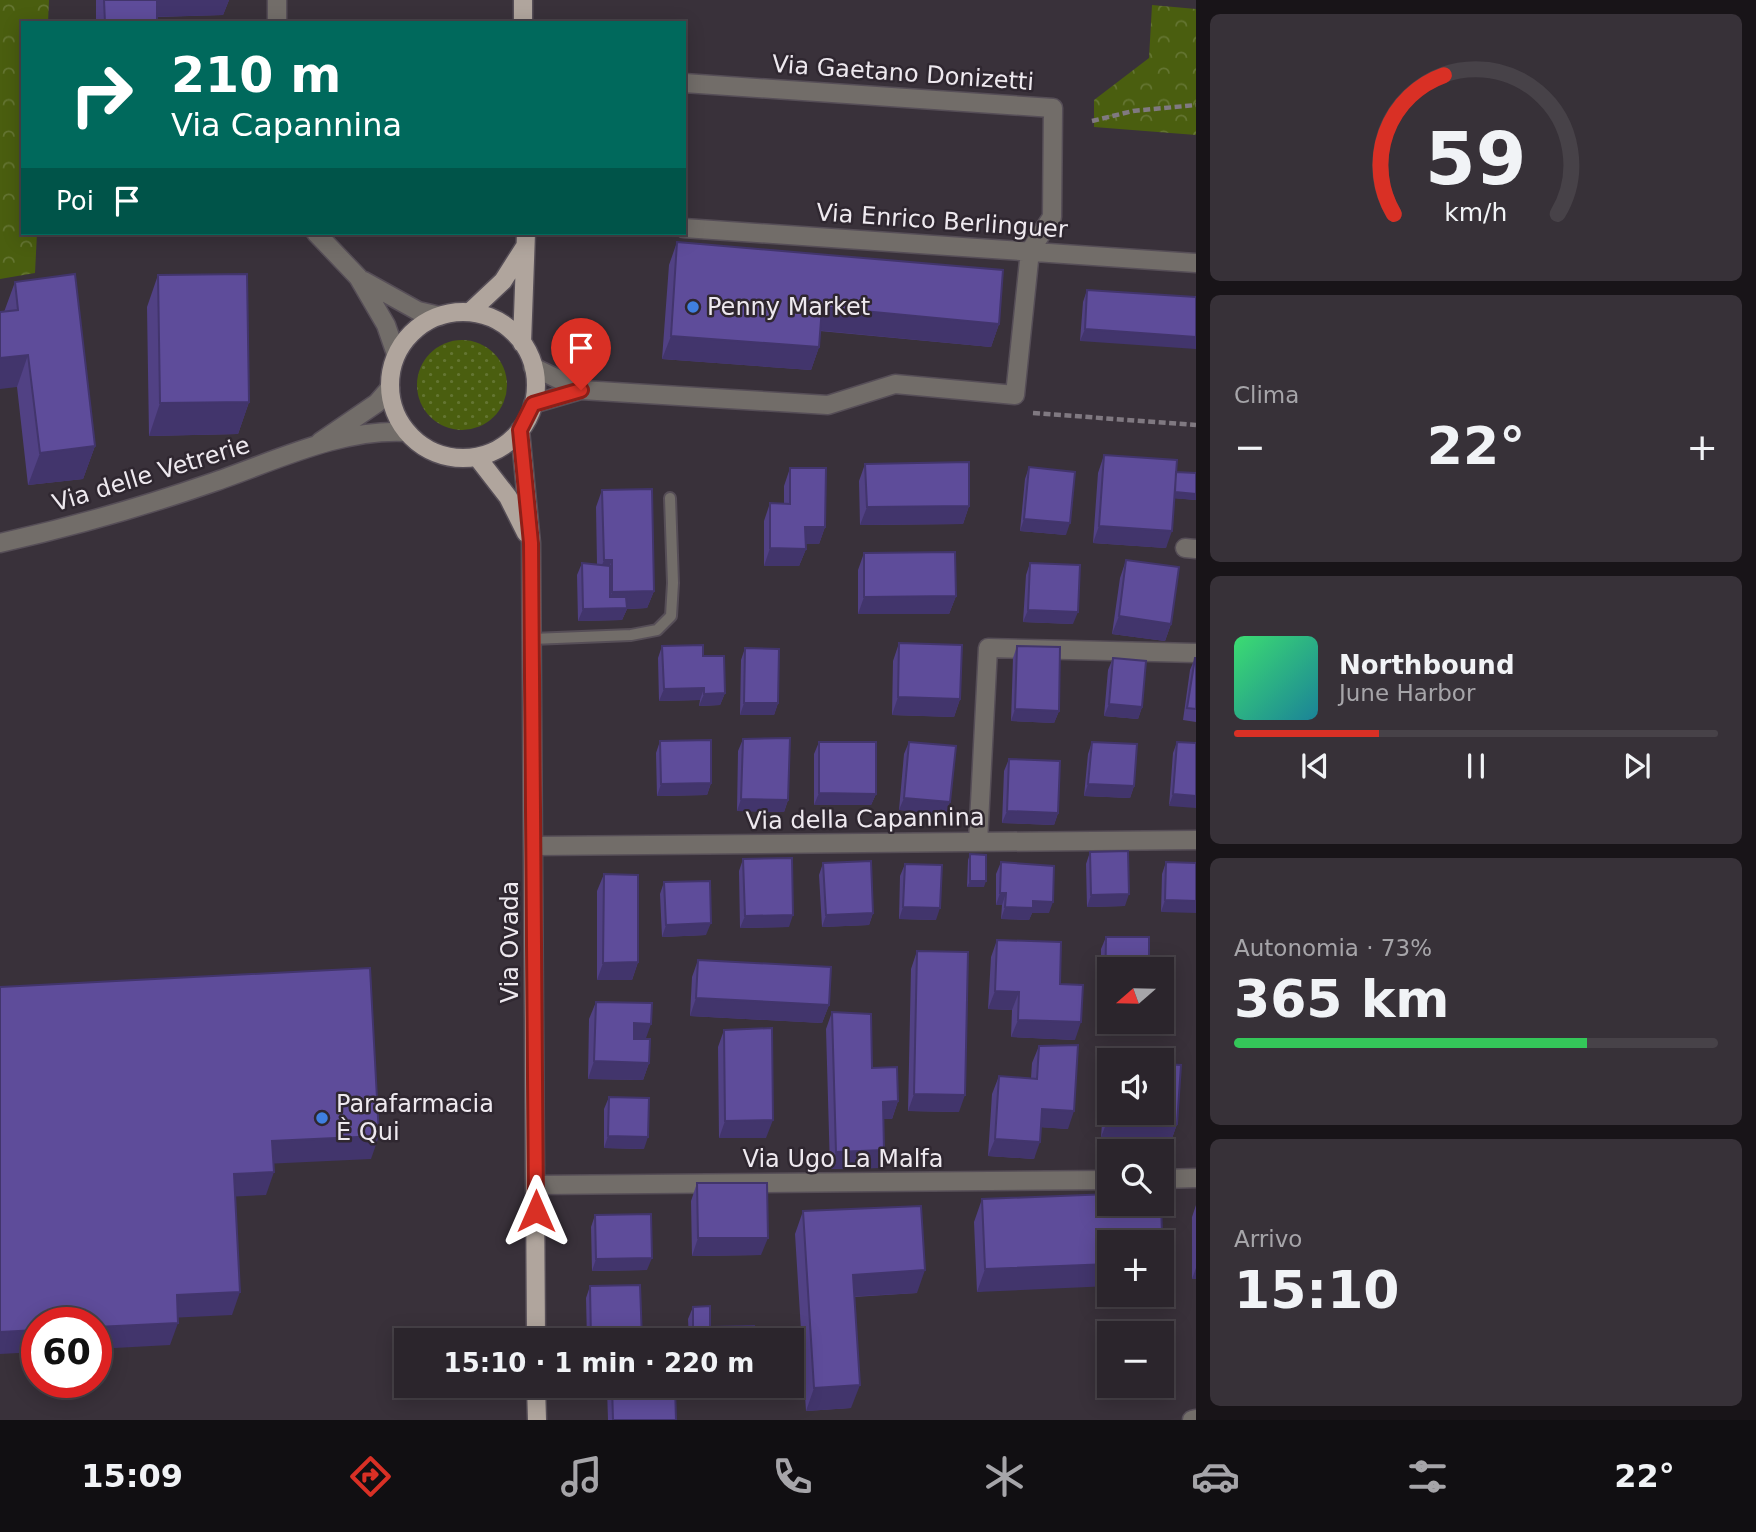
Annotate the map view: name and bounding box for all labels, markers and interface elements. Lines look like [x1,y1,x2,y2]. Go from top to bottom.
text: 210 m [171,47,341,104]
icon: right [56,49,147,140]
street label: Via Gaetano Donizetti [771,50,1035,96]
text: Via Capannina [171,106,402,144]
text: 59 [1425,116,1527,201]
icon: arrive [108,182,146,220]
text: Poi [56,186,94,216]
text: km/h [1444,197,1508,226]
street label: Via Enrico Berlinguer [815,198,1069,244]
place label: Penny Market [707,293,870,321]
marker: Penny Market [685,299,701,315]
pin [551,318,611,390]
icon: arrive [562,329,600,367]
text: Clima [1234,382,1299,408]
text: 22° [1427,416,1525,476]
text: − [1234,425,1266,469]
text: + [1686,425,1718,469]
street label: Via delle Vetrerie [49,431,253,517]
text: Northbound [1339,650,1515,680]
text: June Harbor [1339,680,1475,706]
icon: previous [1296,747,1334,785]
icon: pause [1457,747,1495,785]
icon: next [1618,747,1656,785]
street label: Via della Capannina [745,803,985,835]
street label: Via Ovada [496,881,524,1003]
text: Autonomia · 73% [1234,935,1432,961]
north arrow [1097,957,1174,1034]
map controls [1097,957,1174,1398]
text: 365 km [1234,969,1449,1029]
button: sound [1097,1048,1174,1125]
place label: Parafarmacia È Qui [336,1090,494,1146]
marker: Parafarmacia È Qui [314,1110,330,1126]
button: search [1097,1139,1174,1216]
street label: Via Ugo La Malfa [743,1145,943,1173]
position arrow [499,1174,573,1248]
text: Arrivo [1234,1226,1302,1252]
button: + [1097,1230,1174,1307]
text: 15:10 [1234,1260,1400,1320]
speed limit sign: 60 [21,1307,112,1398]
button: − [1097,1321,1174,1398]
text: 15:10 · 1 min · 220 m [444,1348,754,1378]
icon: directions [346,1452,395,1501]
icon: music [557,1452,606,1501]
icon: phone [768,1452,817,1501]
icon: climate [980,1452,1029,1501]
icon: car [1191,1452,1240,1501]
icon: filters [1403,1452,1452,1501]
text: 15:09 [81,1457,183,1495]
text: 22° [1614,1457,1675,1495]

